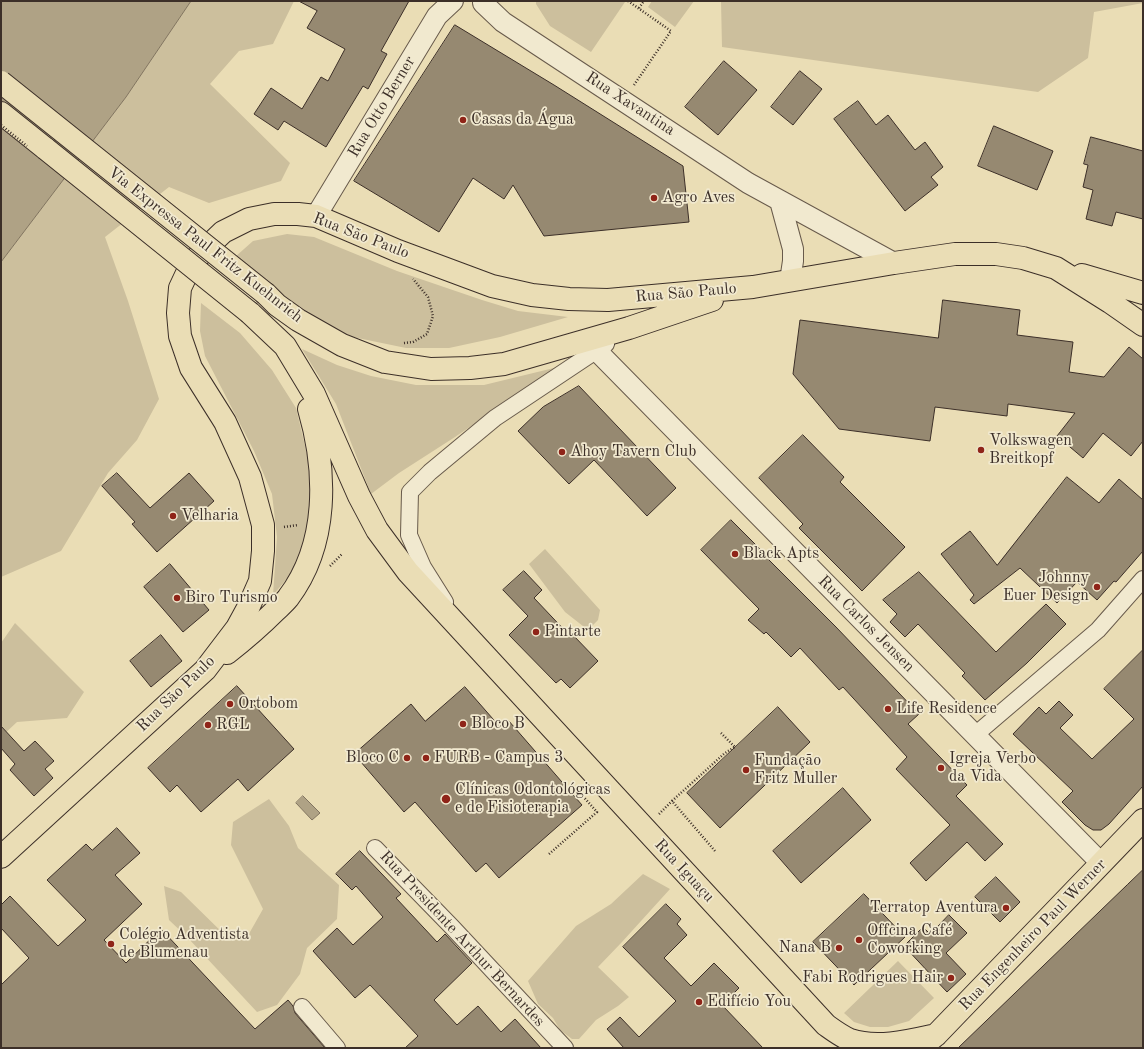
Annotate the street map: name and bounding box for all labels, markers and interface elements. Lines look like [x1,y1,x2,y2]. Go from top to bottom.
street label: Rua Otto Berner [344,53,420,161]
street label: Rua Xavantina [582,68,678,140]
place label: Casas da Água [471,110,574,130]
marker: Casas da Água [458,115,468,125]
street label: Via Expressa Paul Fritz Kuehnrich [104,163,306,327]
place label: Agro Aves [662,188,735,208]
marker: Agro Aves [649,193,659,203]
street label: Rua São Paulo [310,209,412,263]
street label: Rua São Paulo [635,279,737,307]
place label: Volkswagen Breitkopf [989,431,1072,469]
place label: Ahoy Tavern Club [570,442,696,462]
marker: Volkswagen Breitkopf [976,445,986,455]
marker: Ahoy Tavern Club [557,447,567,457]
place label: Velharia [181,506,239,526]
marker: Velharia [168,511,178,521]
place label: Black Apts [743,544,819,564]
marker: Black Apts [730,549,740,559]
place label: Johnny Euer Design [1003,568,1089,606]
street label: Rua Carlos Jensen [814,572,918,676]
marker: Johnny Euer Design [1092,582,1102,592]
place label: Biro Turismo [185,588,278,608]
marker: Biro Turismo [172,593,182,603]
place label: Pintarte [544,622,601,642]
marker: Pintarte [531,627,541,637]
street label: Rua São Paulo [133,652,219,736]
place label: Ortobom [238,694,298,714]
marker: Ortobom [225,699,235,709]
place label: Life Residence [896,699,997,719]
marker: Life Residence [883,704,893,714]
place label: Bloco B [471,714,525,734]
place label: RGL [216,715,250,735]
marker: Bloco B [458,719,468,729]
marker: RGL [203,720,213,730]
place label: Bloco C [346,748,399,768]
place label: FURB - Campus 3 [434,748,564,768]
place label: Igreja Verbo da Vida [949,749,1036,787]
place label: Fundação Fritz Muller [754,751,837,789]
marker: Bloco C [402,753,412,763]
marker: FURB - Campus 3 [421,753,431,763]
marker: Igreja Verbo da Vida [936,763,946,773]
marker: Fundação Fritz Muller [741,765,751,775]
place label: Clínicas Odontológicas e de Fisioterapia [455,780,610,818]
marker: Clínicas Odontológicas e de Fisioterapia [440,793,452,805]
street label: Rua Iguaçu [650,835,718,907]
street label: Rua Presidente Arthur Bernardes [375,847,549,1031]
street label: Rua Engenheiro Paul Werner [955,855,1111,1015]
place label: Terratop Aventura [869,898,998,918]
marker: Terratop Aventura [1001,903,1011,913]
place label: Offcina Café Coworking [867,921,952,959]
place label: Colégio Adventista de Blumenau [119,925,249,963]
marker: Offcina Café Coworking [854,935,864,945]
place label: Nana B [779,938,831,958]
marker: Colégio Adventista de Blumenau [106,939,116,949]
marker: Nana B [834,943,844,953]
place label: Fabi Rodrigues Hair [802,968,943,988]
marker: Fabi Rodrigues Hair [946,973,956,983]
place label: Edifício You [707,992,791,1012]
marker: Edifício You [694,997,704,1007]

